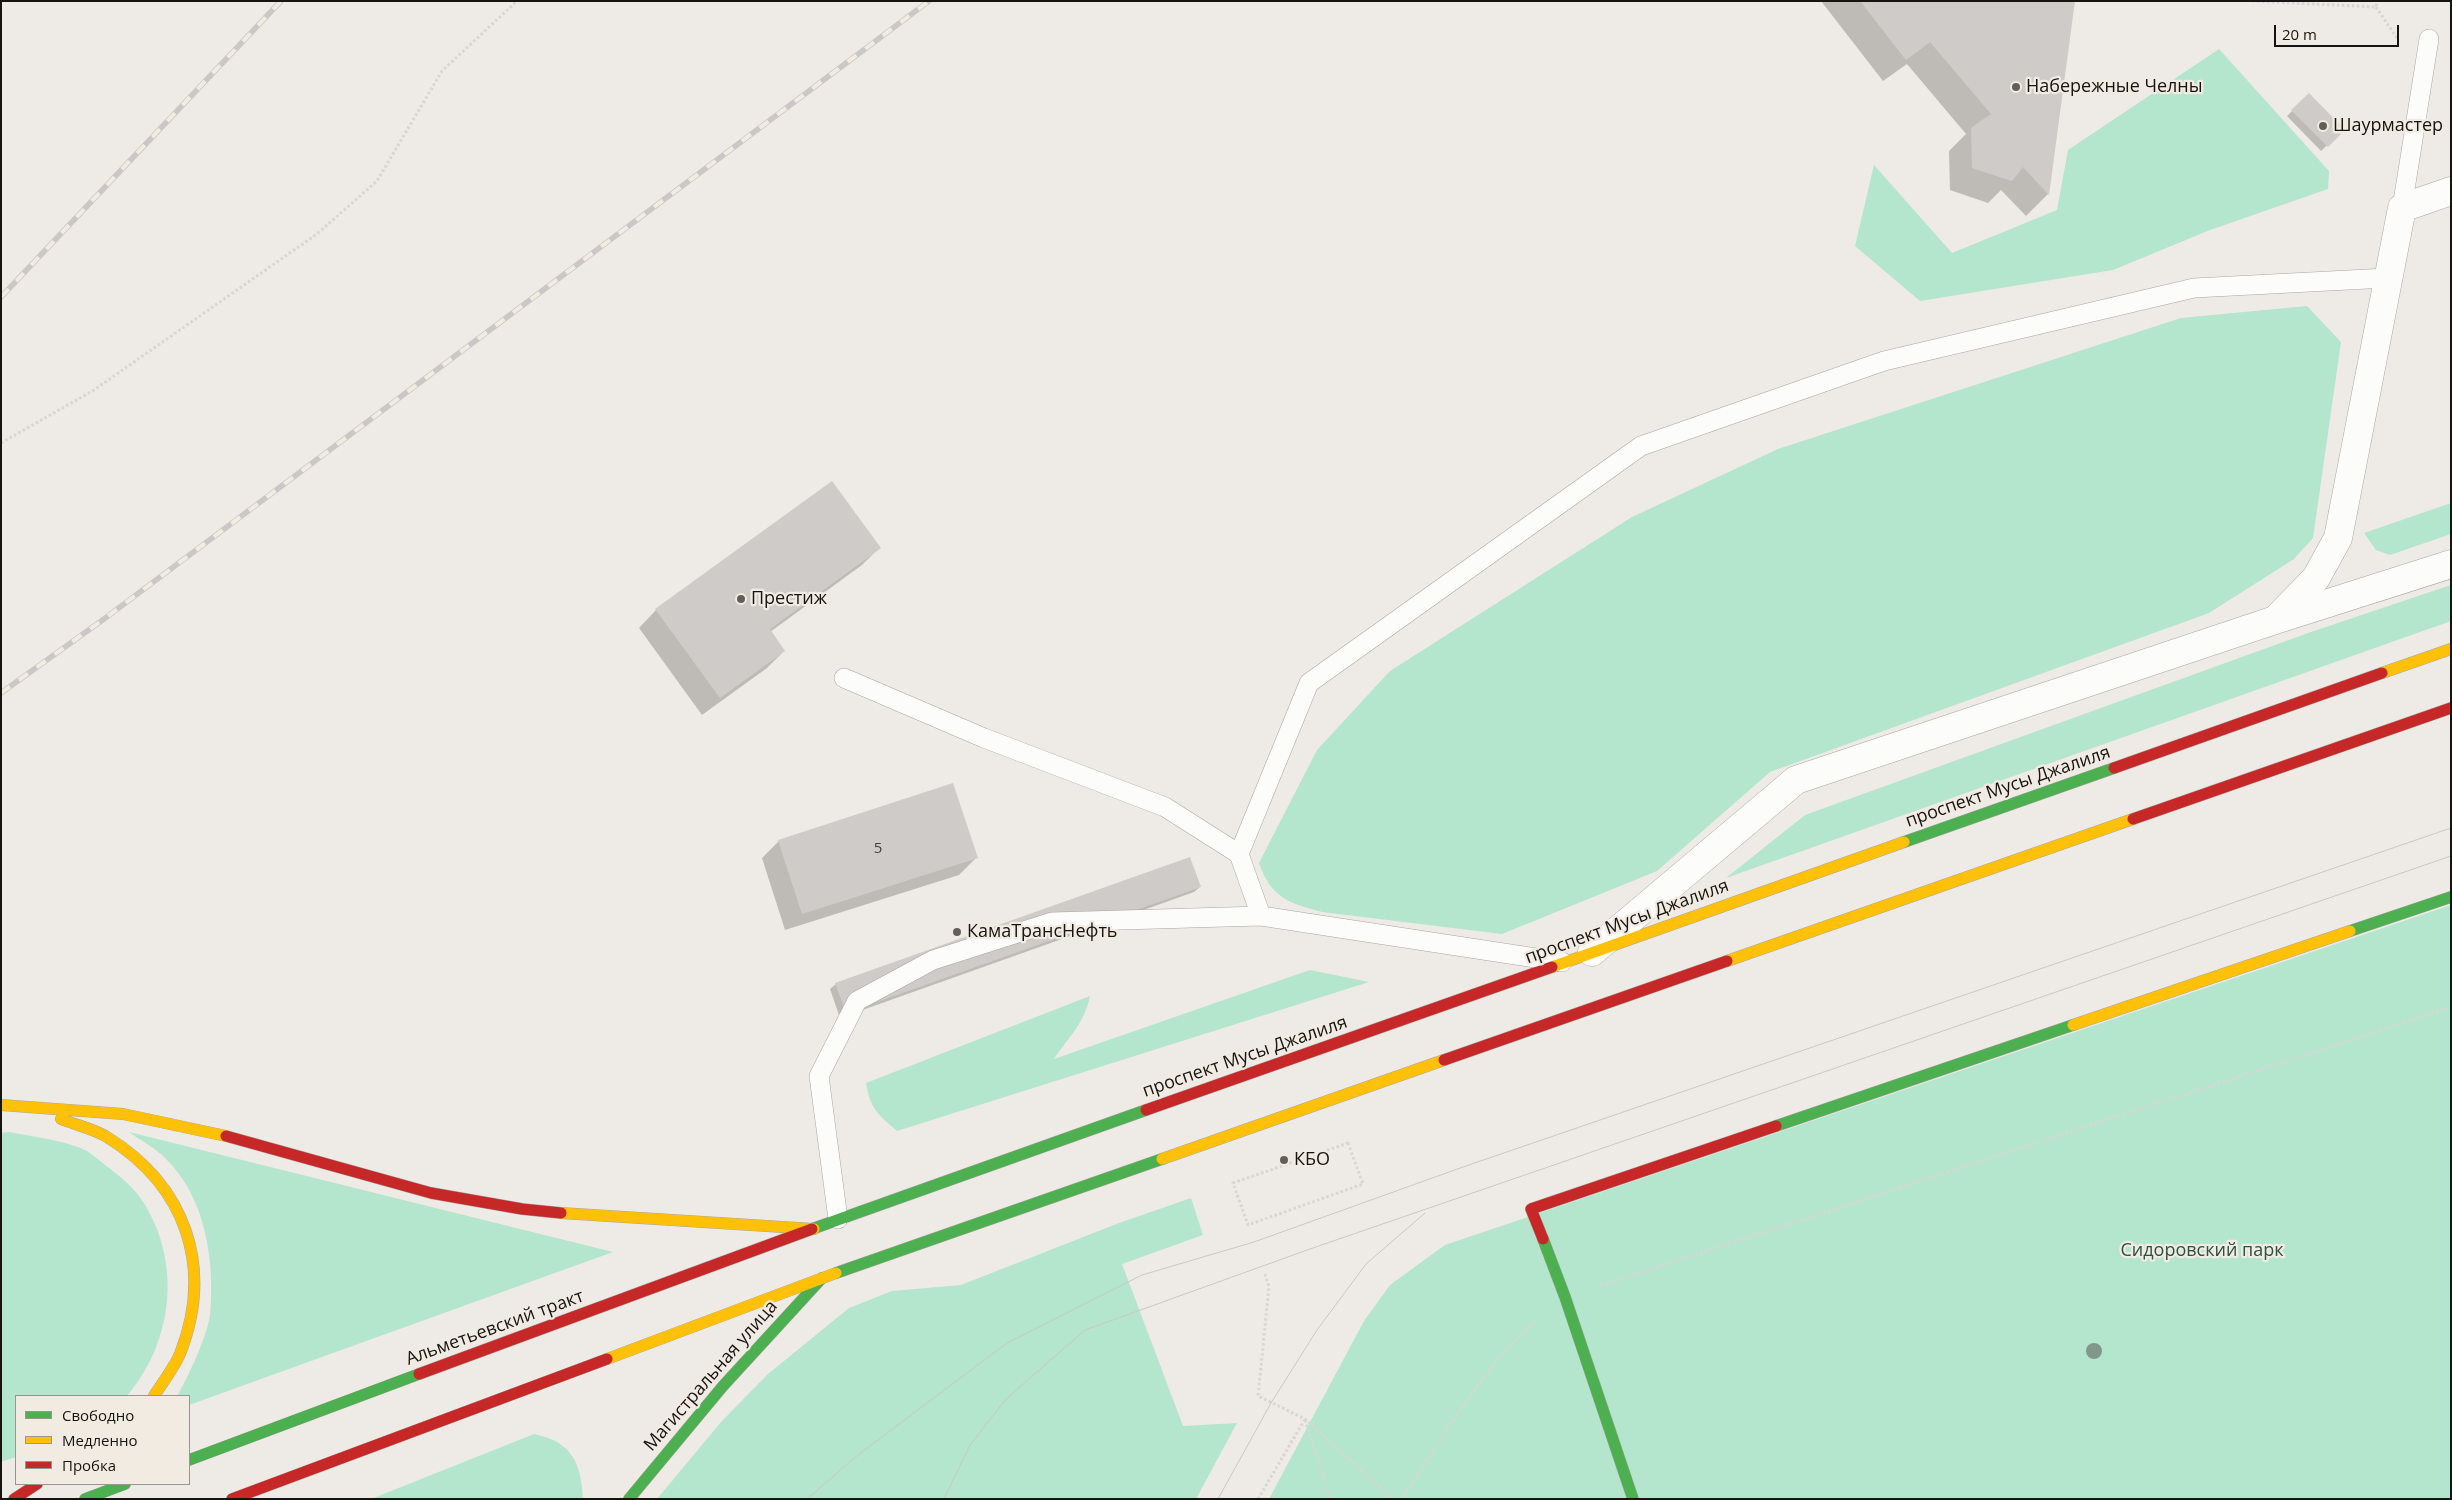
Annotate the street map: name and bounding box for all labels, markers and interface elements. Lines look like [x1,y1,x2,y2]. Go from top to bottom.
scale bar [2277,15,2402,47]
text: 20 m [2282,24,2317,44]
place label: Набережные Челны [2026,76,2203,98]
marker: Набережные Челны [2010,81,2022,93]
place label: Шаурмастер [2333,115,2443,137]
marker: Шаурмастер [2317,120,2329,132]
place label: Престиж [751,588,827,610]
marker: Престиж [735,593,747,605]
street label: проспект Мусы Джалиля [1903,742,2113,832]
house number: 5 [874,840,882,858]
street label: проспект Мусы Джалиля [1522,875,1732,969]
place label: КамаТрансНефть [967,921,1117,943]
marker: КамаТрансНефть [951,926,963,938]
street label: проспект Мусы Джалиля [1140,1012,1350,1102]
place label: КБО [1294,1149,1330,1171]
marker: КБО [1278,1154,1290,1166]
park label: Сидоровский парк [2120,1240,2284,1262]
street label: Альметьевский тракт [403,1286,587,1370]
street label: Магистральная улица [640,1296,782,1456]
legend [15,1395,190,1485]
text: Свободно [62,1405,134,1425]
text: Медленно [62,1430,138,1450]
text: Пробка [62,1455,116,1475]

